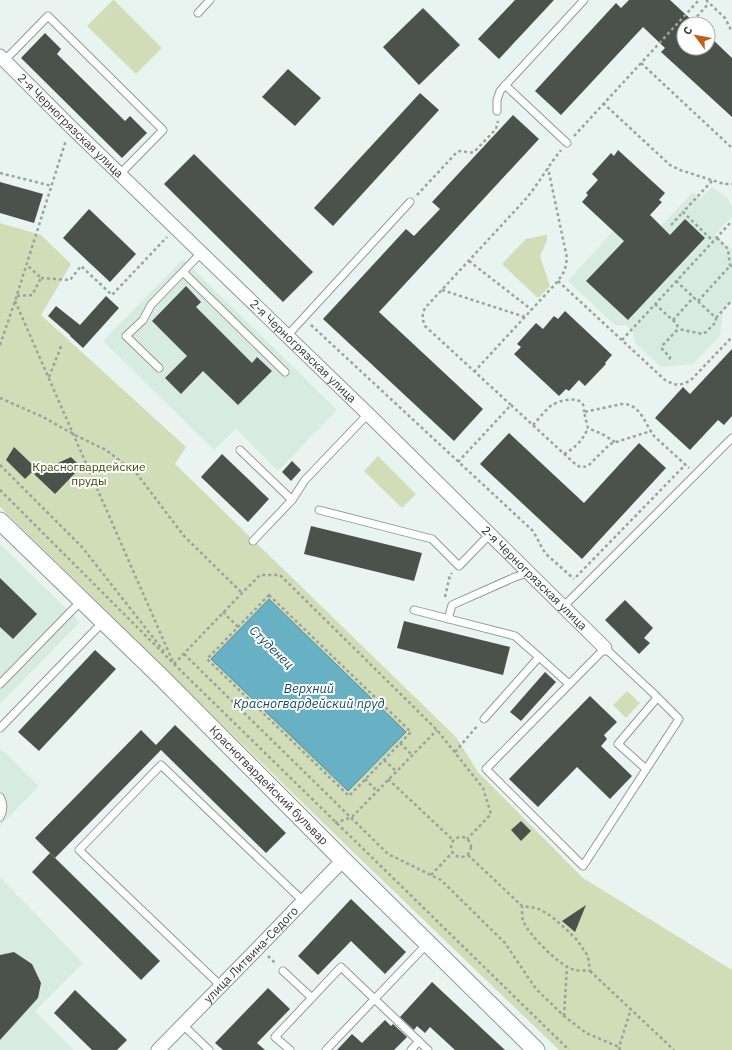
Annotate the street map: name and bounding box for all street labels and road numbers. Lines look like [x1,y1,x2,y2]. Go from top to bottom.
street label: 2-я Черногрязская улица [15,70,127,181]
street label: 2-я Черногрязская улица [247,296,360,406]
street label: 2-я Черногрязская улица [479,522,591,634]
street label: Красногвардейский бульвар [207,722,332,848]
street label: улица Литвина-Седого [200,903,301,1006]

